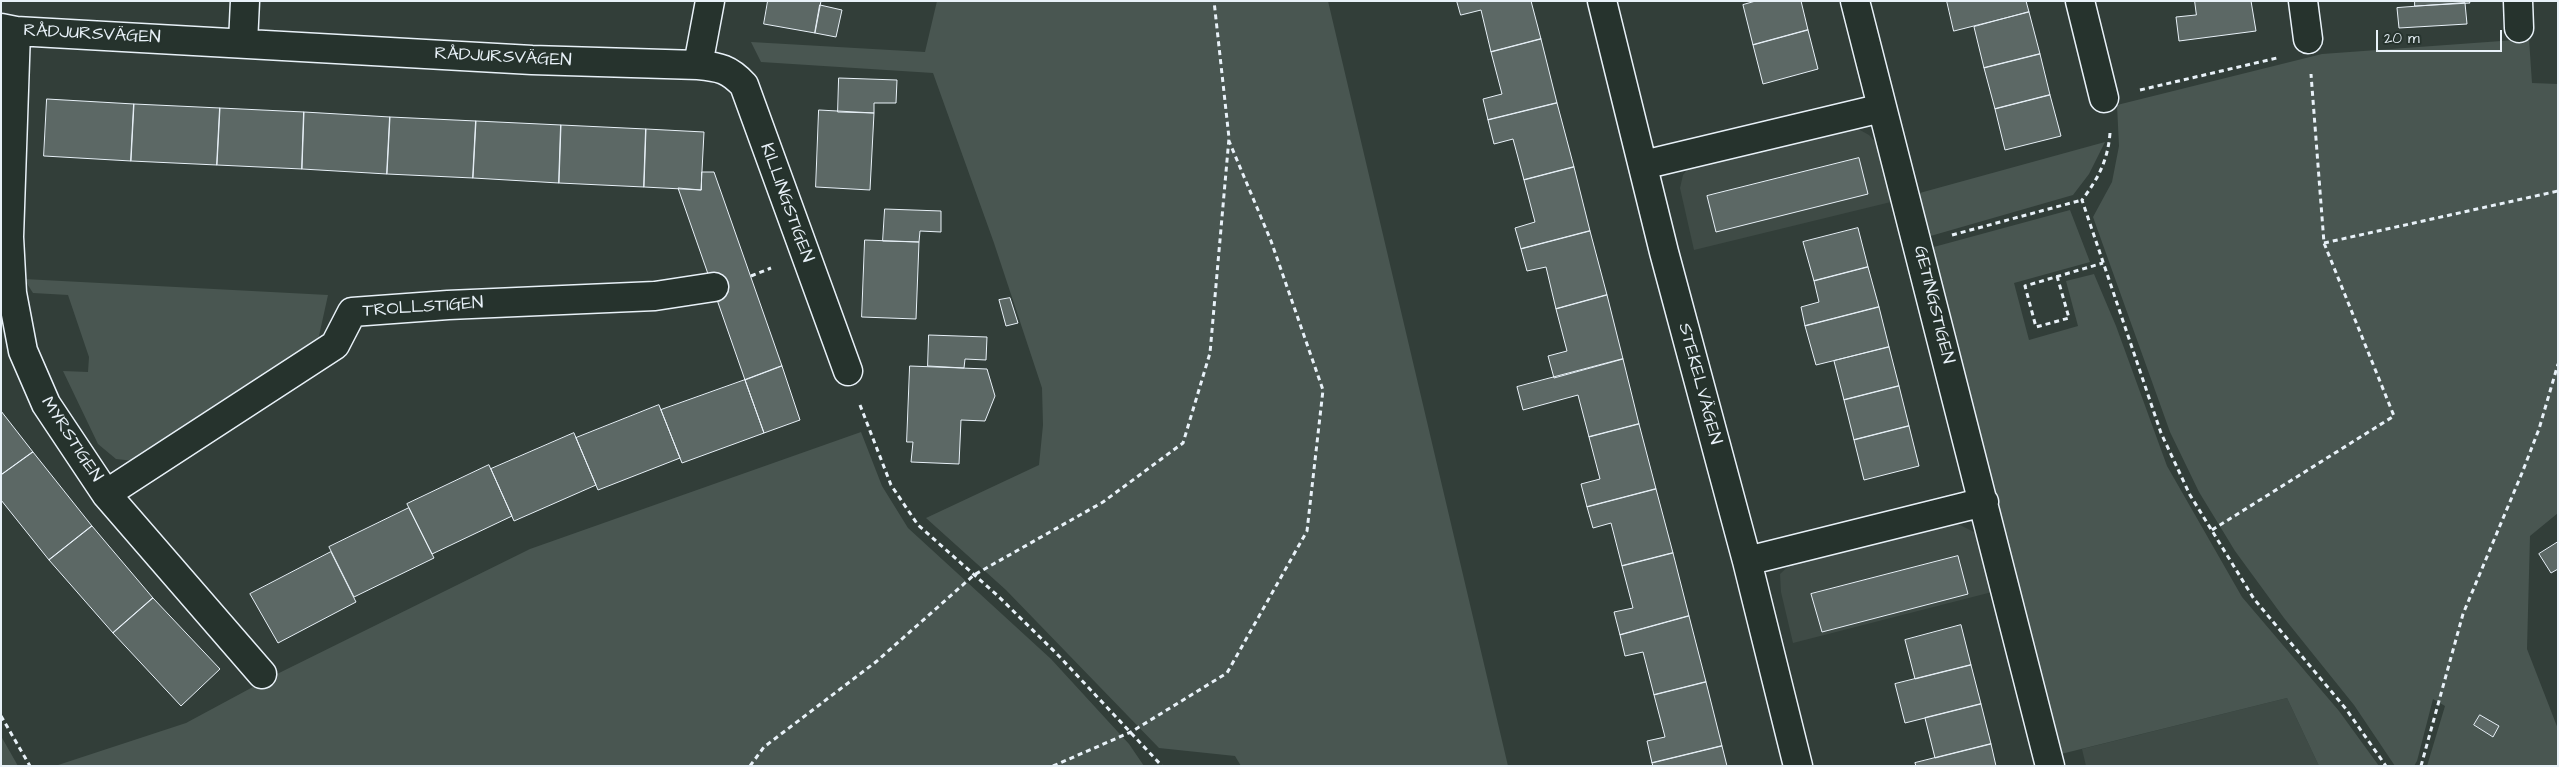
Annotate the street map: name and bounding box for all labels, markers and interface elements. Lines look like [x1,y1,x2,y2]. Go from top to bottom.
scale bar [2379,20,2505,52]
street label: RÅDJURSVÄGEN [23,21,161,49]
text: 20 m [2384,28,2420,49]
street label: RÅDJURSVÄGEN [434,44,572,72]
street label: KILLINGSTIGEN [754,141,818,265]
street label: GETINGSTIGEN [1908,244,1958,366]
street label: TROLLSTIGEN [362,293,484,323]
street label: STEKELVÄGEN [1672,321,1726,447]
street label: MYRSTIGEN [35,393,107,487]

